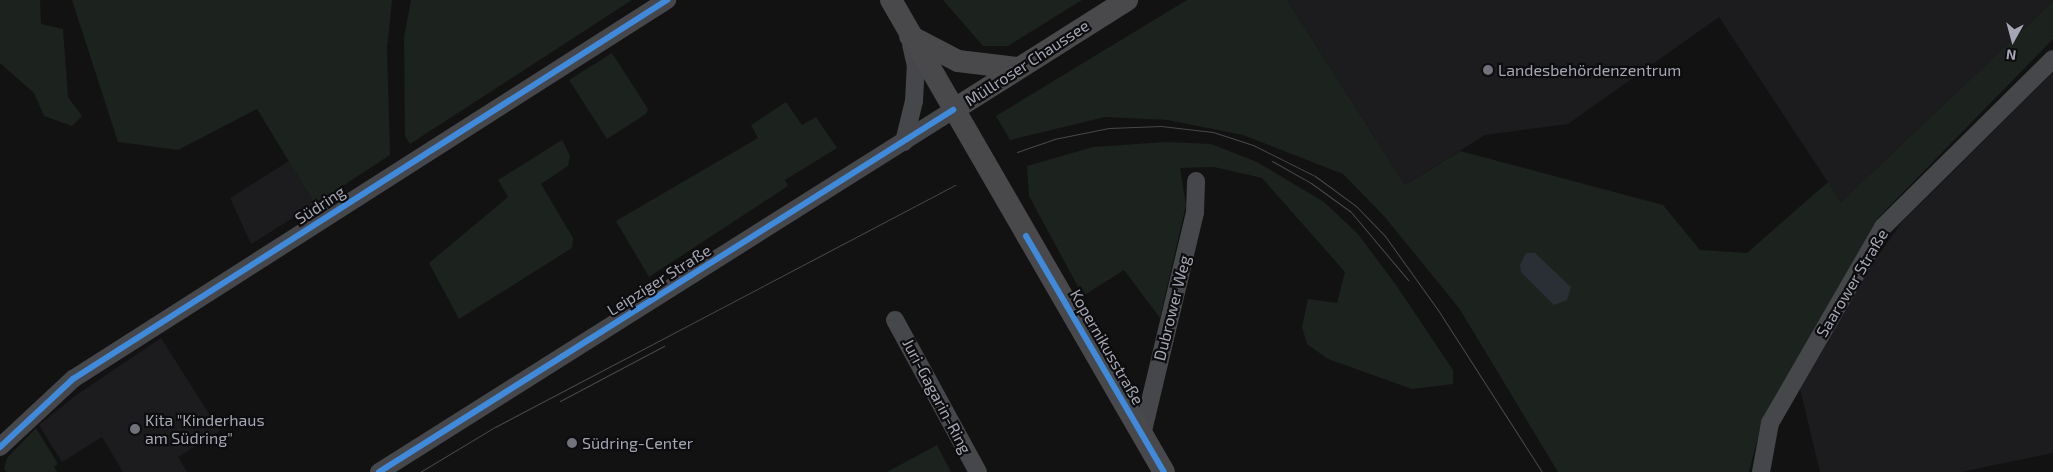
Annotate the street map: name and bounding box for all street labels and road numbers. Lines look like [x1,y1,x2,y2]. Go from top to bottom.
street label: Müllroser Chaussee [961,16,1093,110]
street label: Südring [291,182,349,228]
street label: Saarower Straße [1812,225,1892,341]
street label: Leipziger Straße [603,240,715,320]
street label: Dubrower Weg [1150,253,1194,363]
street label: Kopernikusstraße [1066,286,1148,408]
street label: Juri-Gagarin-Ring [899,335,975,457]

